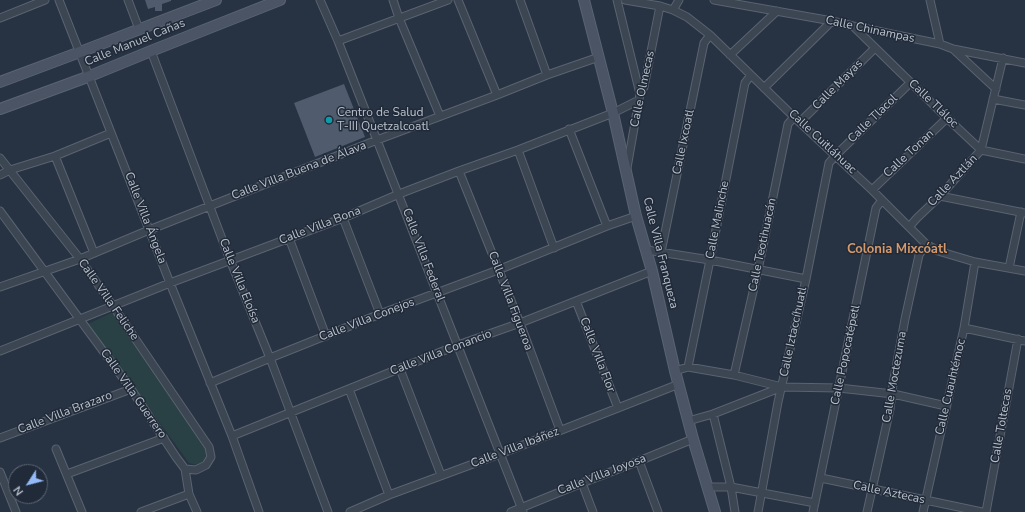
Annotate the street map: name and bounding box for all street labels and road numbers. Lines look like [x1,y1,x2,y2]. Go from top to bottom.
street label: Calle Chinampas [824,13,916,47]
street label: Calle Manuel Cañas [83,16,187,70]
street label: Calle Olmecas [628,49,658,129]
street label: Calle Mayas [810,57,866,113]
street label: Calle Tláloc [905,77,961,131]
street label: Calle Tlacol [845,92,901,146]
street label: Calle Cuitláhuac [785,107,859,177]
street label: Calle Ixcoatl [670,108,698,176]
street label: Calle Tonan [881,127,937,181]
street label: Calle Villa Buena de Álava [230,139,368,203]
street label: Calle Aztlán [925,152,981,210]
street label: Calle Villa Ángela [121,170,169,266]
street label: Calle Malinche [703,180,733,260]
street label: Calle Villa Franqueza [639,196,681,310]
street label: Calle Teotihuacán [746,197,780,293]
street label: Calle Villa Bona [277,204,363,248]
street label: Calle Villa Federal [399,206,447,304]
street label: Calle Villa Eloísa [215,236,263,326]
street label: Calle Villa Figueroa [484,249,536,353]
street label: Calle Villa Feliche [75,256,141,344]
street label: Calle Iztaccíhuatl [777,286,811,378]
street label: Calle Villa Conejos [317,295,417,345]
street label: Calle Popocatépetl [828,304,864,406]
street label: Calle Villa Flor [576,315,618,395]
street label: Calle Villa Conancio [388,327,494,379]
street label: Calle Moctezuma [880,330,910,424]
street label: Calle Cuauhtémoc [933,337,969,437]
street label: Calle Villa Guerrero [97,346,169,442]
street label: Calle Villa Brazaro [16,388,114,438]
street label: Calle Toltecas [988,388,1016,464]
street label: Calle Villa Ibáñez [469,425,561,471]
street label: Calle Villa Joyosa [556,451,648,499]
street label: Calle Aztecas [852,478,926,508]

